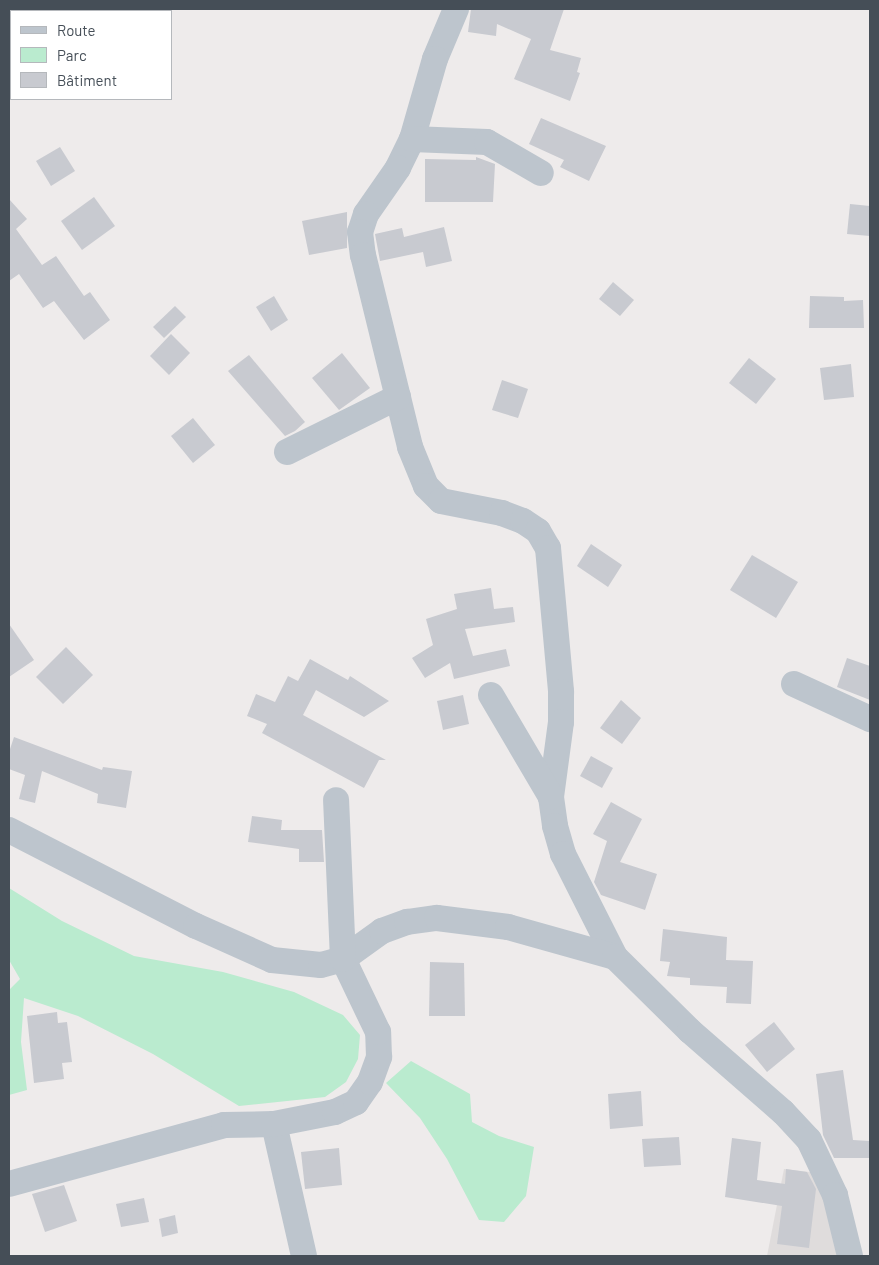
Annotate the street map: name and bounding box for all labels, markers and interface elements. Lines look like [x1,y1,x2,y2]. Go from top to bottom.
legend [10,10,172,100]
text: Route [57,21,96,39]
text: Parc [57,46,87,64]
text: Bâtiment [57,71,117,89]

